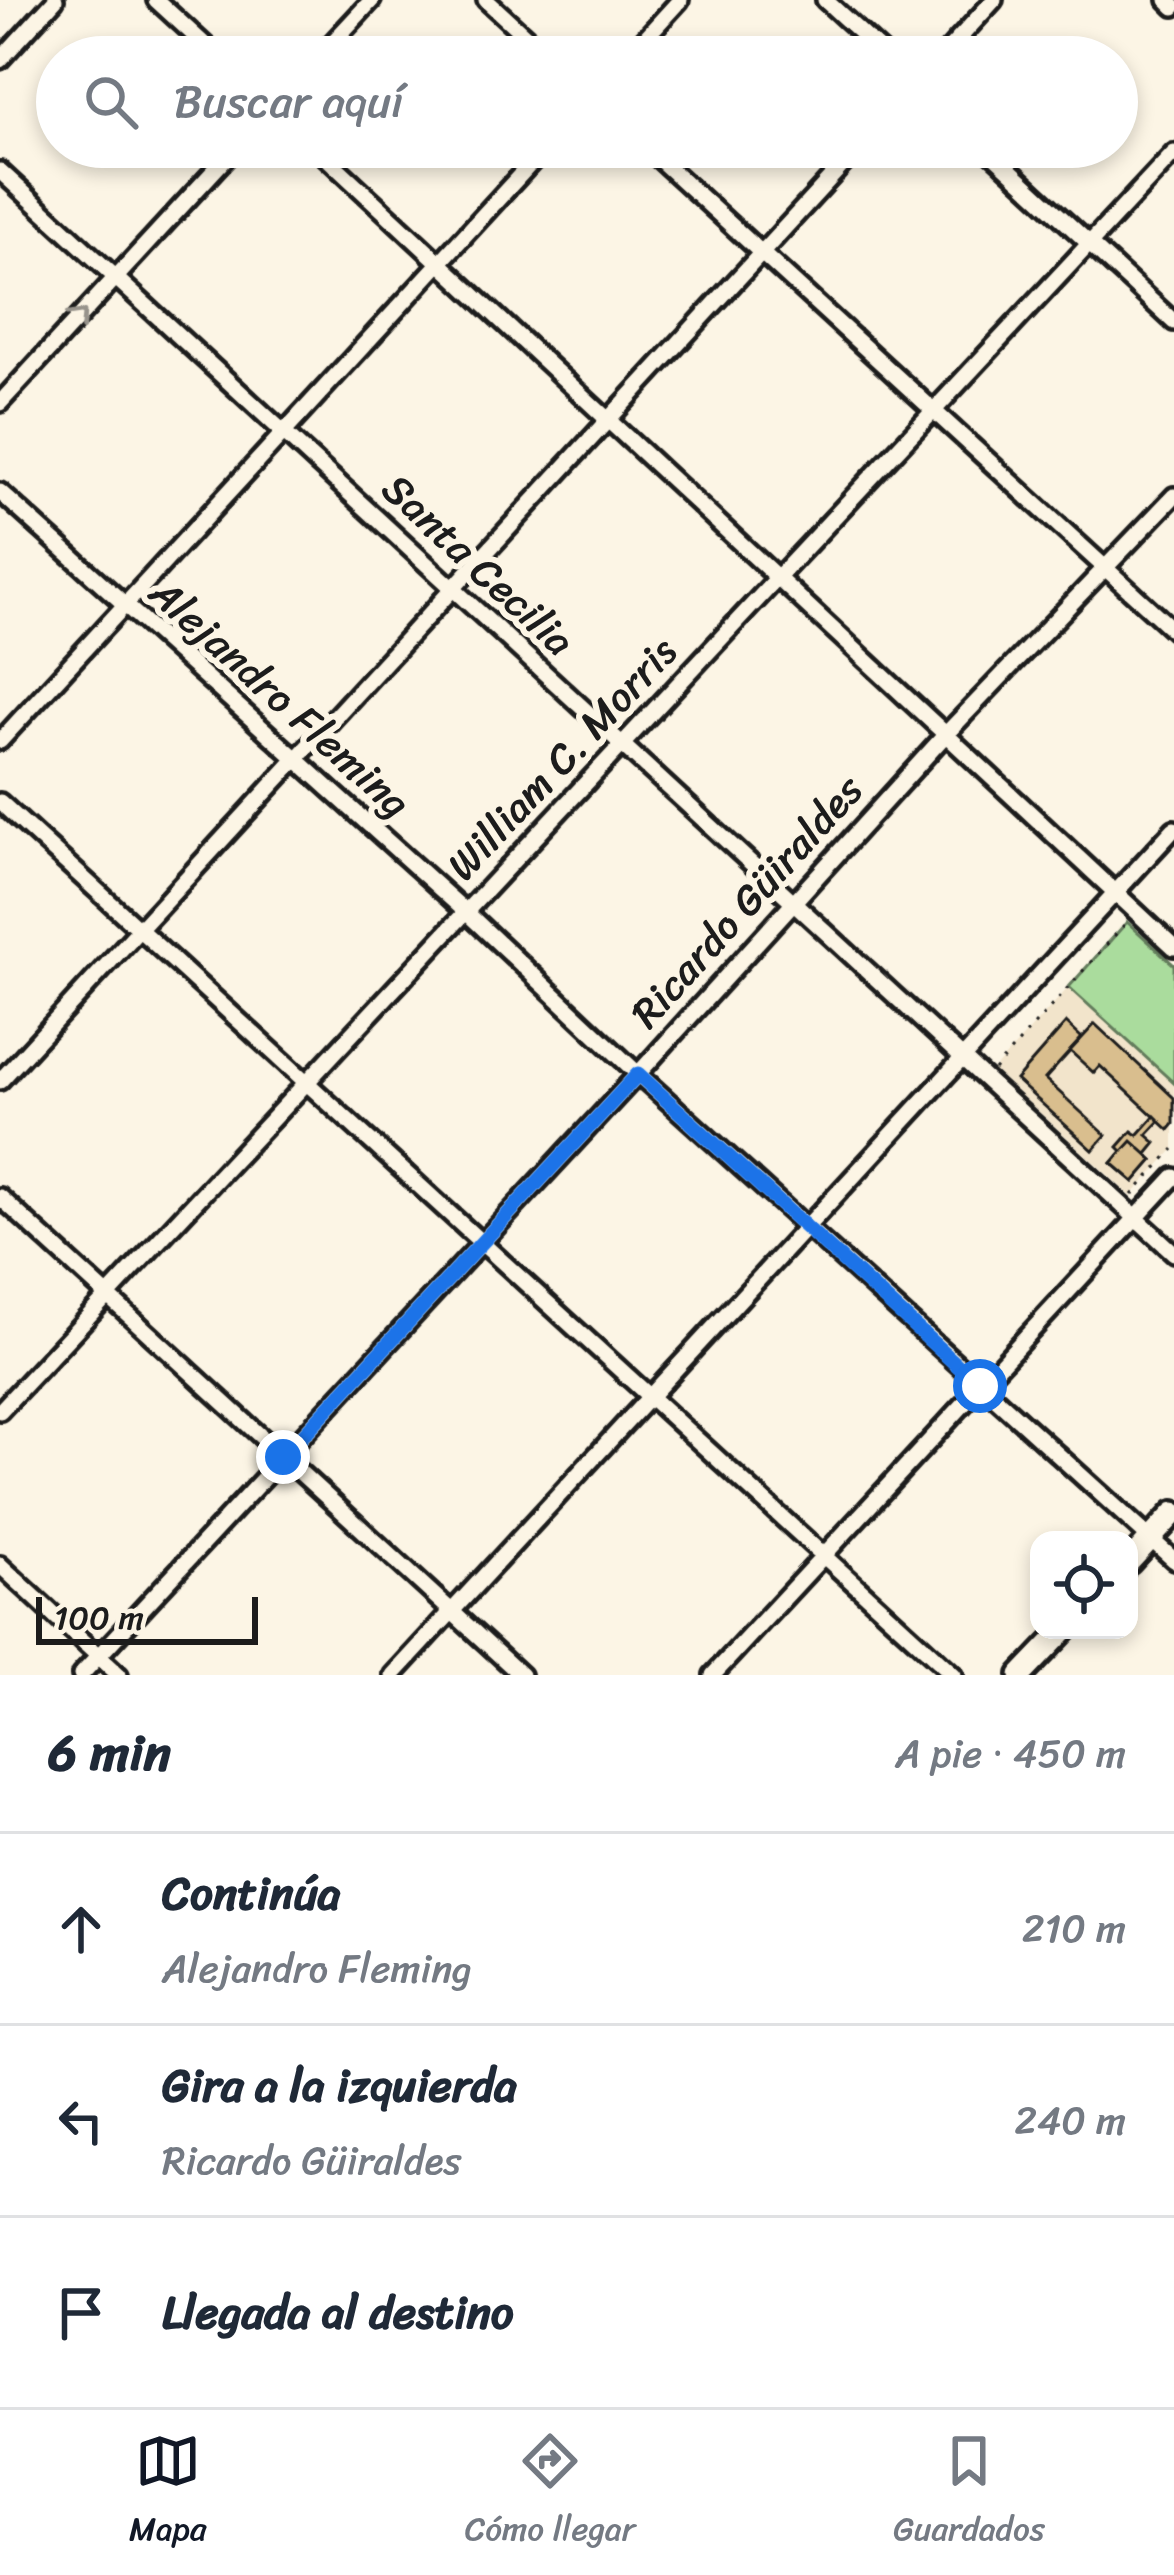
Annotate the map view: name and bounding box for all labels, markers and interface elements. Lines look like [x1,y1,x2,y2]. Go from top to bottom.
search box [36,36,1138,168]
text: Buscar aquí [174,62,403,142]
icon: search [78,69,144,135]
one-way arrow [65,310,86,331]
street label: Santa Cecilia [364,454,593,675]
street label: Alejandro Fleming [131,558,429,837]
street label: William C. Morris [428,618,696,899]
street label: Ricardo Güiraldes [611,757,883,1046]
route start [953,1359,1007,1413]
route end [256,1430,310,1484]
map controls [1030,1531,1138,1639]
button: locate [1030,1531,1138,1639]
text: 100 m [54,1589,144,1647]
scale bar [36,1591,258,1644]
text: 6 min [48,1708,171,1798]
text: A pie · 450 m [895,1719,1126,1788]
text: Continúa [162,1854,340,1934]
text: 210 m [1022,1894,1126,1963]
icon: ahead [48,1896,114,1962]
text: Alejandro Fleming [162,1934,472,2003]
text: Gira a la izquierda [162,2046,517,2126]
text: 240 m [1014,2086,1126,2155]
icon: left [48,2088,114,2154]
text: Ricardo Güiraldes [162,2126,461,2195]
text: Llegada al destino [162,2273,514,2353]
icon: arrive [48,2280,114,2346]
tab: Mapa [129,2428,207,2558]
tab: Cómo llegar [465,2428,635,2558]
tab: Guardados [893,2428,1045,2558]

